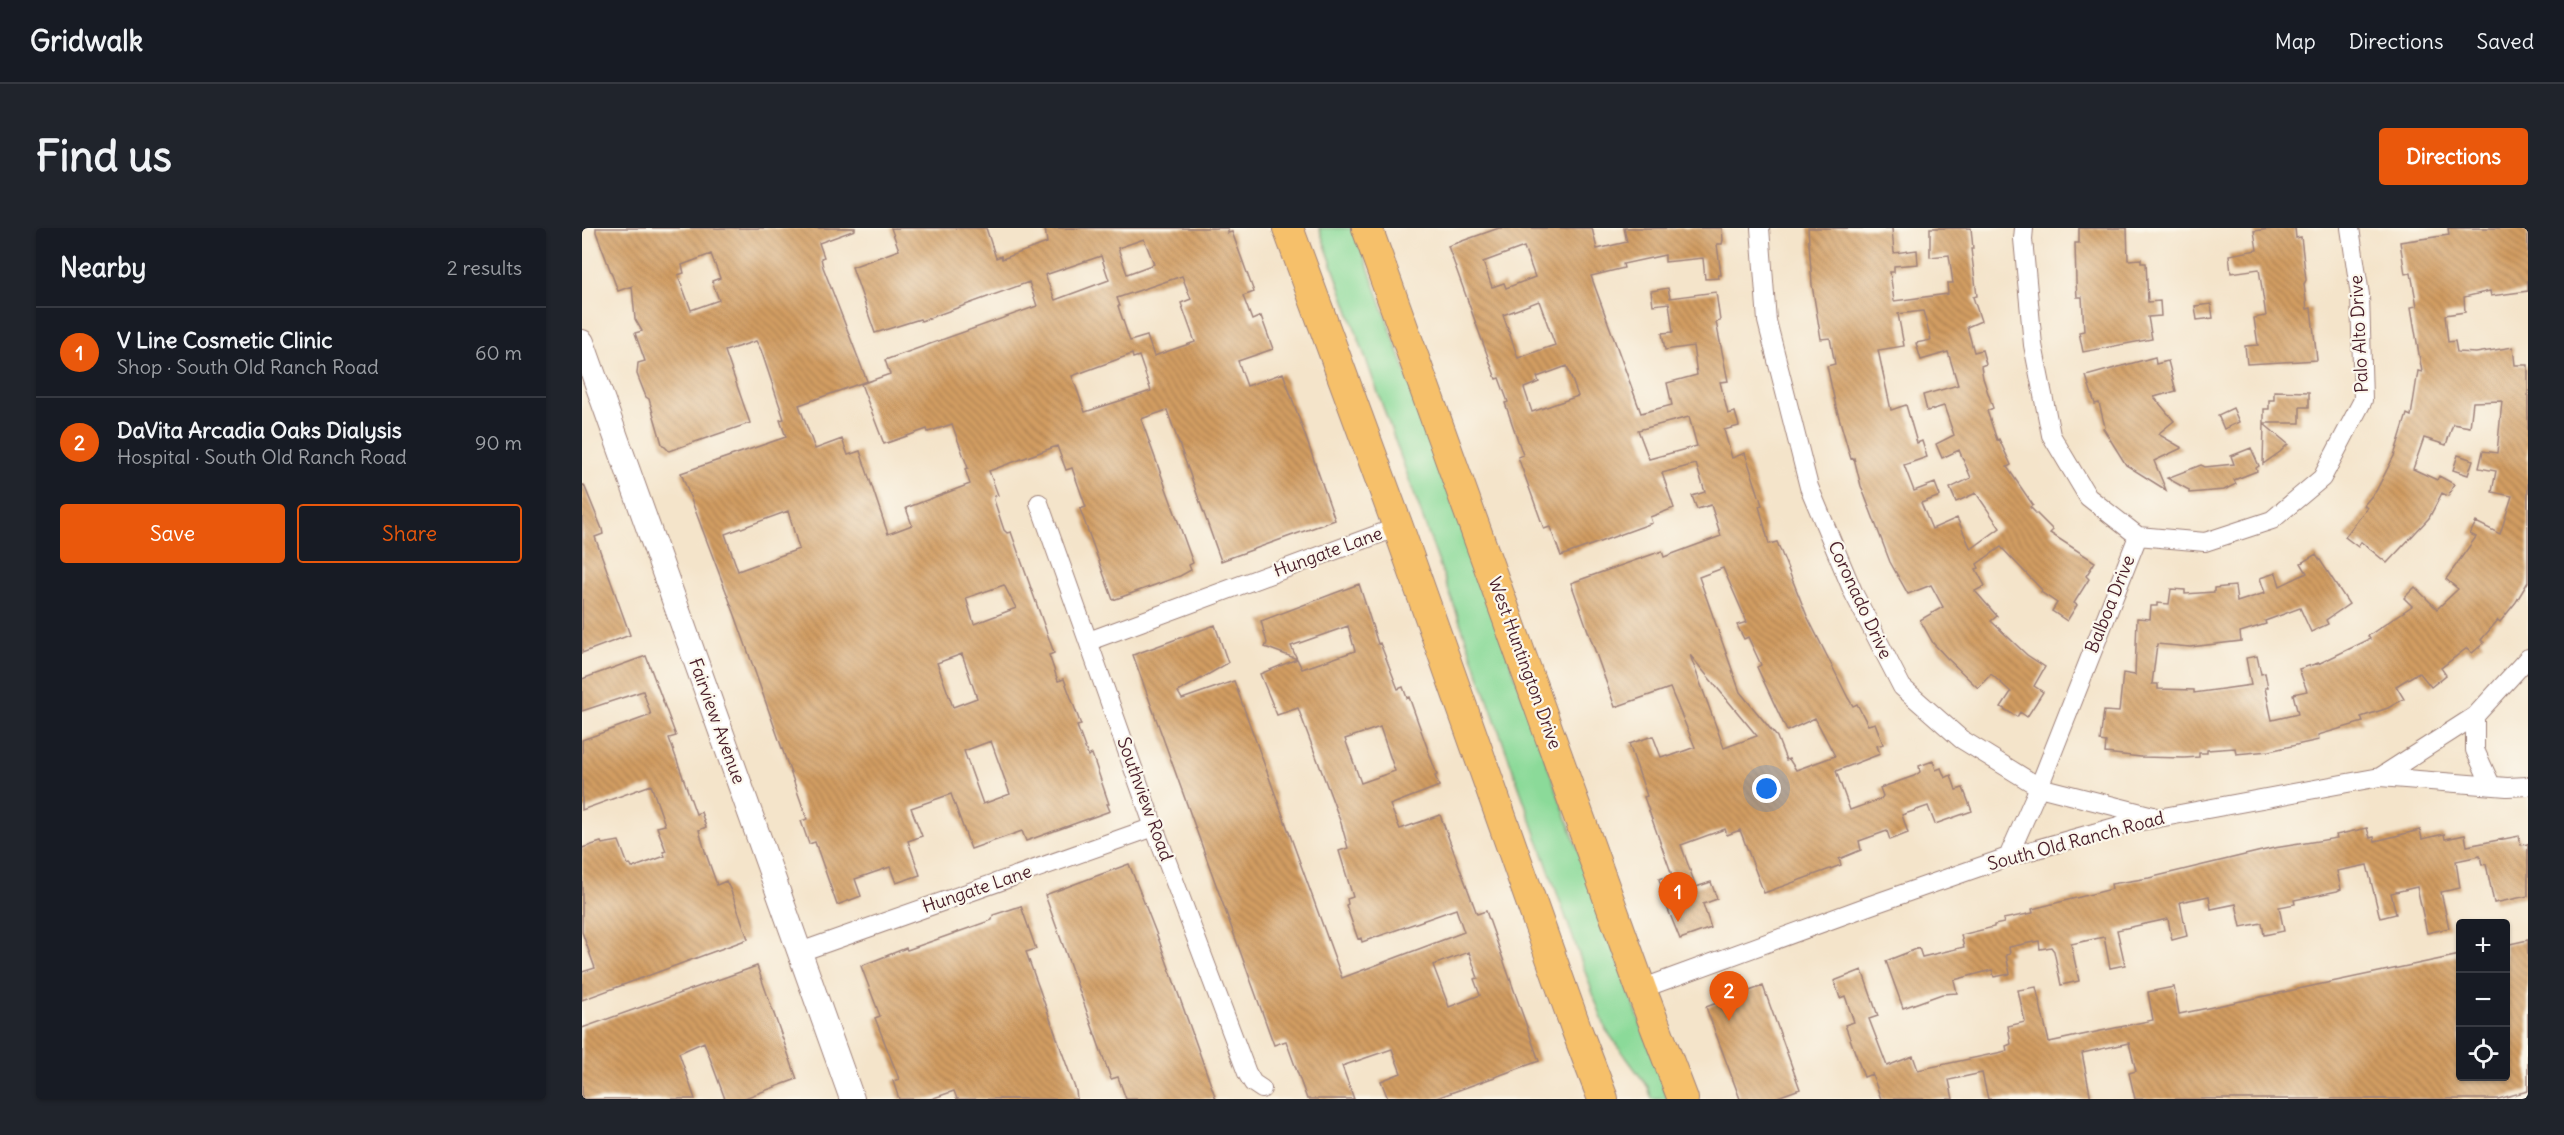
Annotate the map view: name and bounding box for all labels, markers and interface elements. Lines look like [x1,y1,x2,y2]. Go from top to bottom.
text: Gridwalk [30,23,143,59]
text: Map [2275,28,2316,55]
text: Directions [2349,28,2443,55]
text: Saved [2476,28,2534,55]
button: Directions [2379,128,2528,185]
text: Find us [36,130,172,182]
text: Nearby [60,251,146,284]
text: 2 results [447,255,522,280]
street label: Palo Alto Drive [2344,275,2373,393]
text: V Line Cosmetic Clinic [117,326,332,354]
text: 1 [76,340,83,365]
text: 60 m [475,340,522,365]
text: Shop · South Old Ranch Road [117,354,379,379]
text: DaVita Arcadia Oaks Dialysis [117,416,402,444]
text: 2 [74,430,85,455]
text: 90 m [475,430,522,455]
text: Hospital · South Old Ranch Road [117,444,407,469]
button: Save [60,504,285,563]
button: Share [297,504,522,563]
street label: Hungate Lane [1270,521,1385,582]
street label: Coronado Drive [1823,537,1898,662]
street label: Balboa Drive [2080,552,2140,656]
street label: West Huntington Drive [1484,574,1567,752]
street label: Fairview Avenue [684,655,751,787]
street label: Southview Road [1112,734,1179,864]
your location [1752,774,1781,803]
street label: South Old Ranch Road [1985,806,2167,875]
street label: Hungate Lane [919,859,1035,918]
pin: 1 [1658,872,1698,922]
map controls [2456,919,2510,1081]
button: + [2456,919,2510,973]
pin: 2 [1710,972,1748,1021]
button: − [2456,973,2510,1027]
button: locate [2456,1027,2510,1081]

